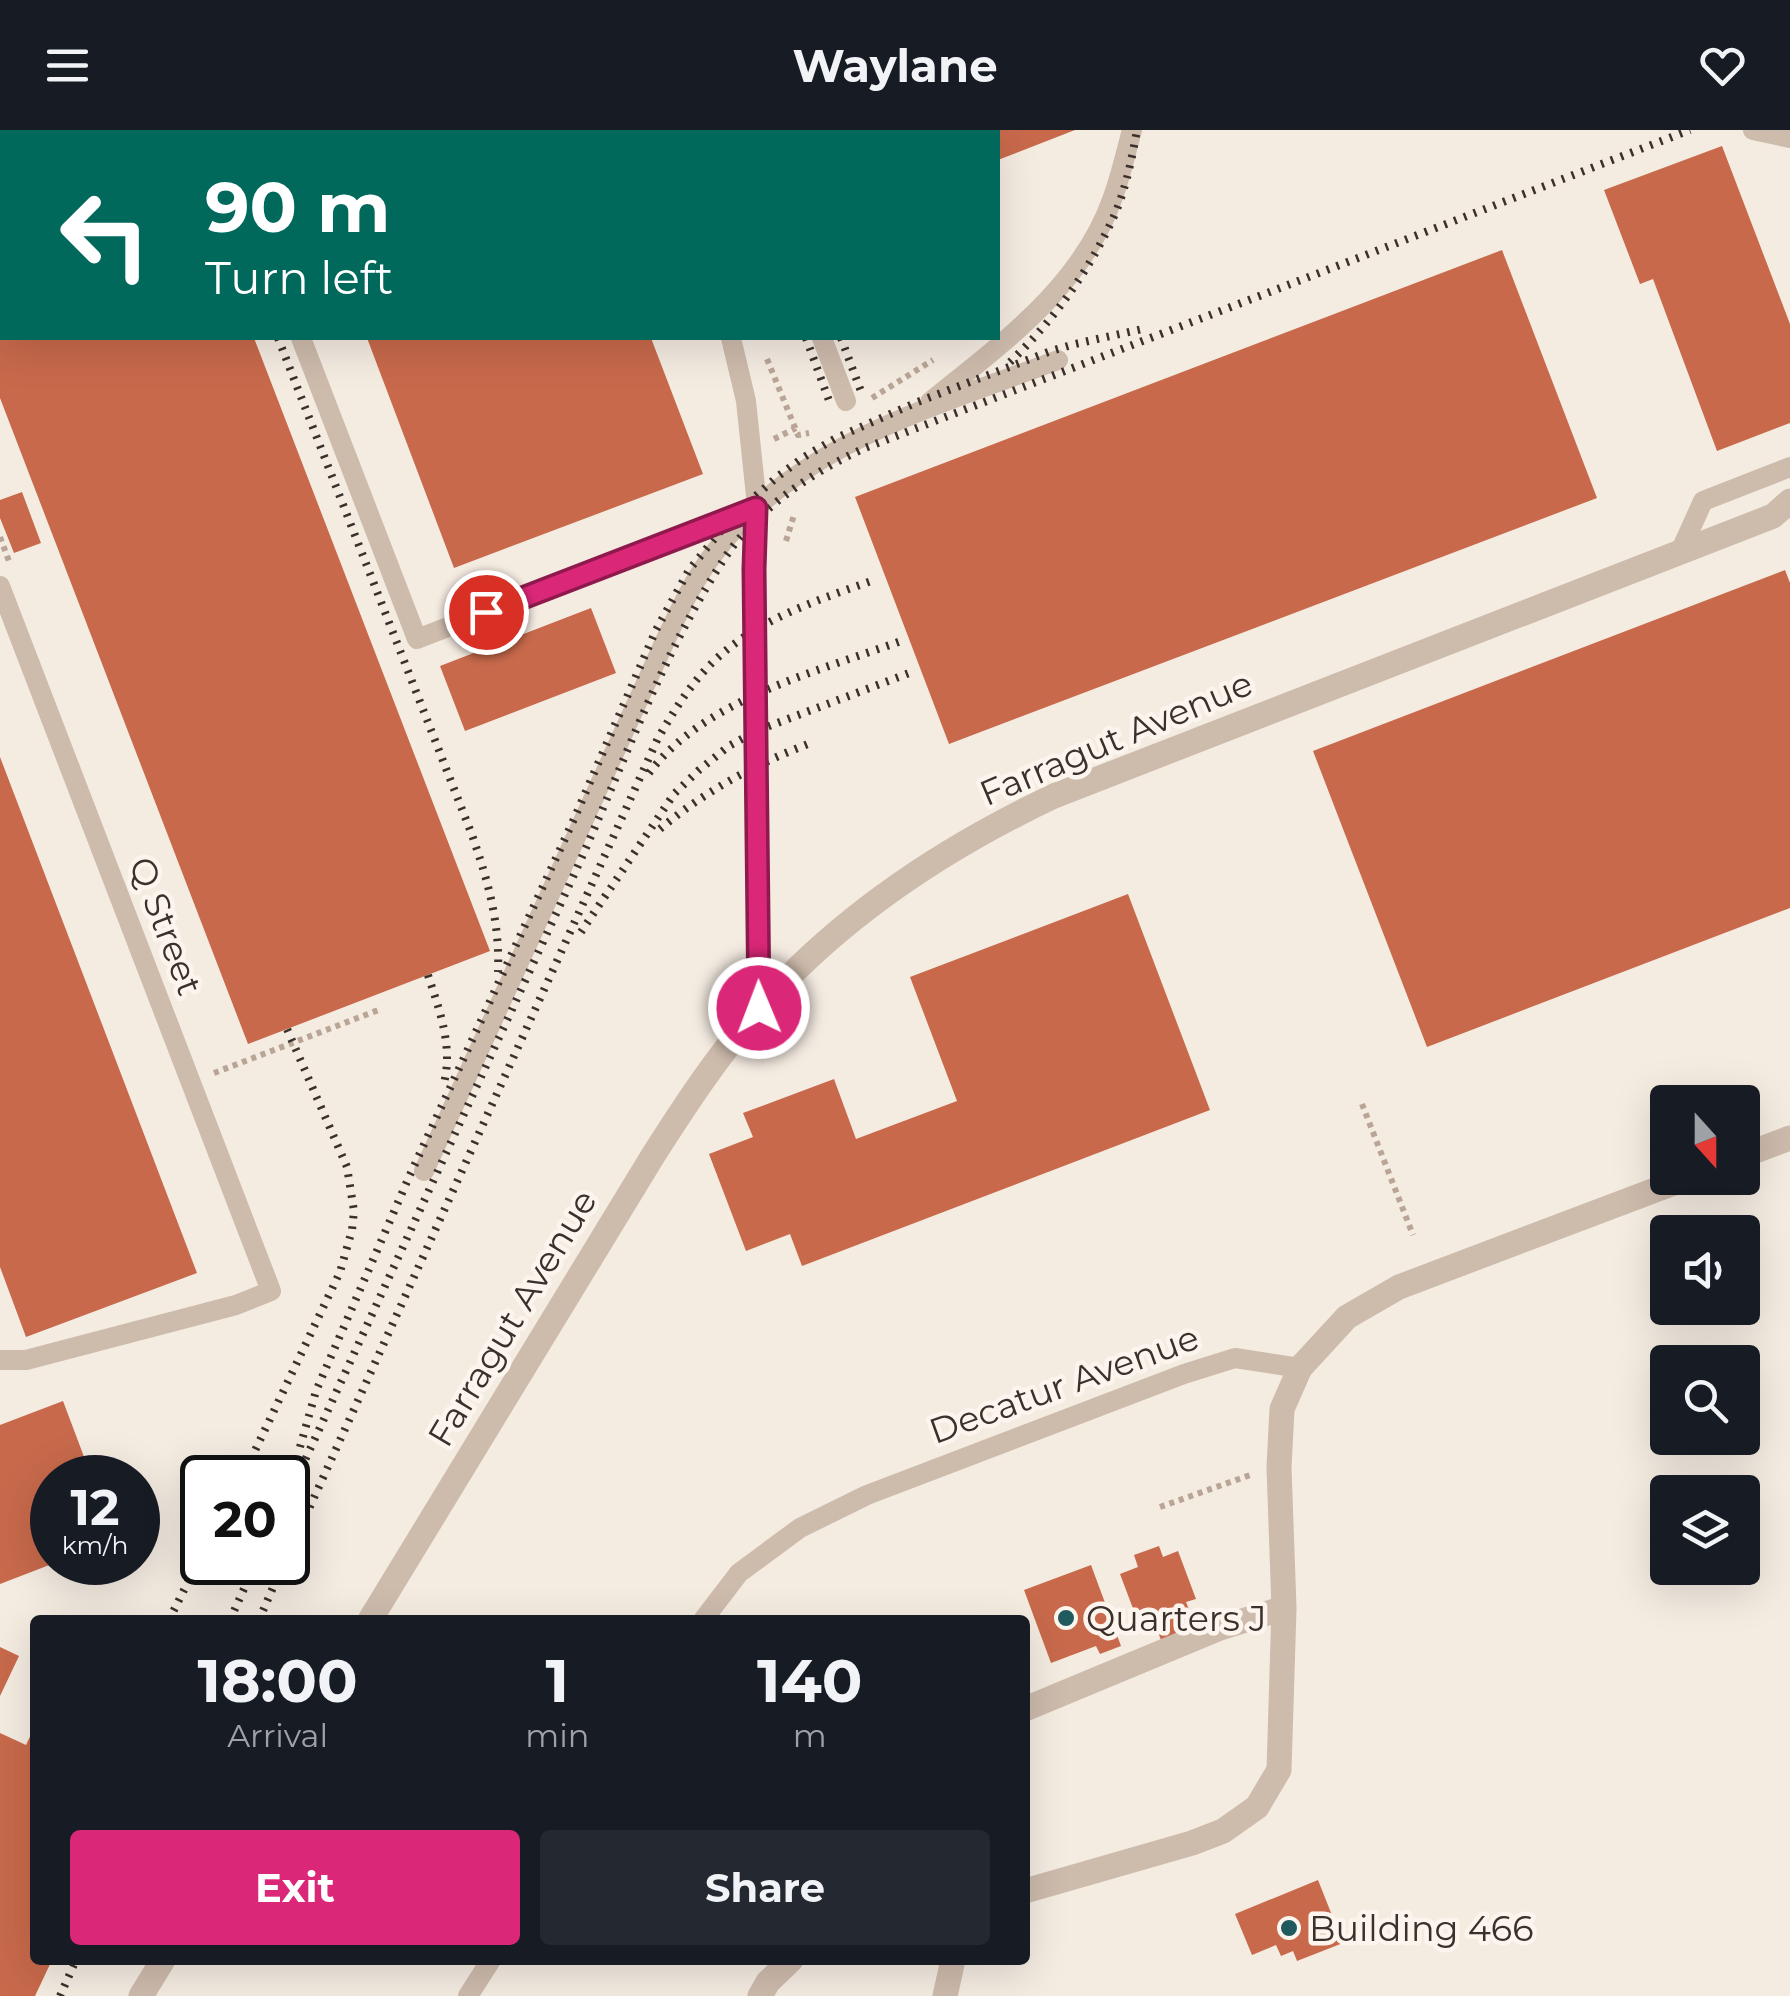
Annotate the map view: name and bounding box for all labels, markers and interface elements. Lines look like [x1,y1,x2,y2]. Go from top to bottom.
icon: menu [40,38,95,93]
text: Waylane [792,38,998,93]
icon: heart [1695,38,1750,93]
text: 90 m [205,164,390,250]
icon: left [40,170,170,300]
text: Turn left [205,250,393,305]
pin [444,570,529,655]
icon: arrive [459,585,514,640]
street label: Farragut Avenue [973,661,1259,815]
street label: Q Street [120,851,212,1001]
position arrow [707,956,811,1060]
north arrow [1650,1085,1760,1195]
map controls [1650,1085,1760,1585]
street label: Farragut Avenue [418,1182,606,1454]
button: sound [1650,1215,1760,1325]
street label: Decatur Avenue [923,1315,1205,1453]
button: search [1650,1345,1760,1455]
speed limit sign: 20 [180,1455,310,1585]
button: layers [1650,1475,1760,1585]
text: 12 [70,1477,120,1538]
text: km/h [62,1530,128,1560]
place label: Quarters J [1086,1597,1267,1640]
marker: Quarters J [1055,1607,1077,1629]
text: 18:00 [197,1644,358,1717]
text: 1 [546,1644,569,1717]
text: 140 [757,1644,863,1717]
text: Arrival [227,1716,328,1755]
text: min [525,1716,589,1755]
text: m [793,1716,827,1755]
button: Exit [70,1830,520,1945]
button: Share [540,1830,990,1945]
place label: Building 466 [1309,1907,1533,1950]
marker: Building 466 [1278,1917,1300,1939]

